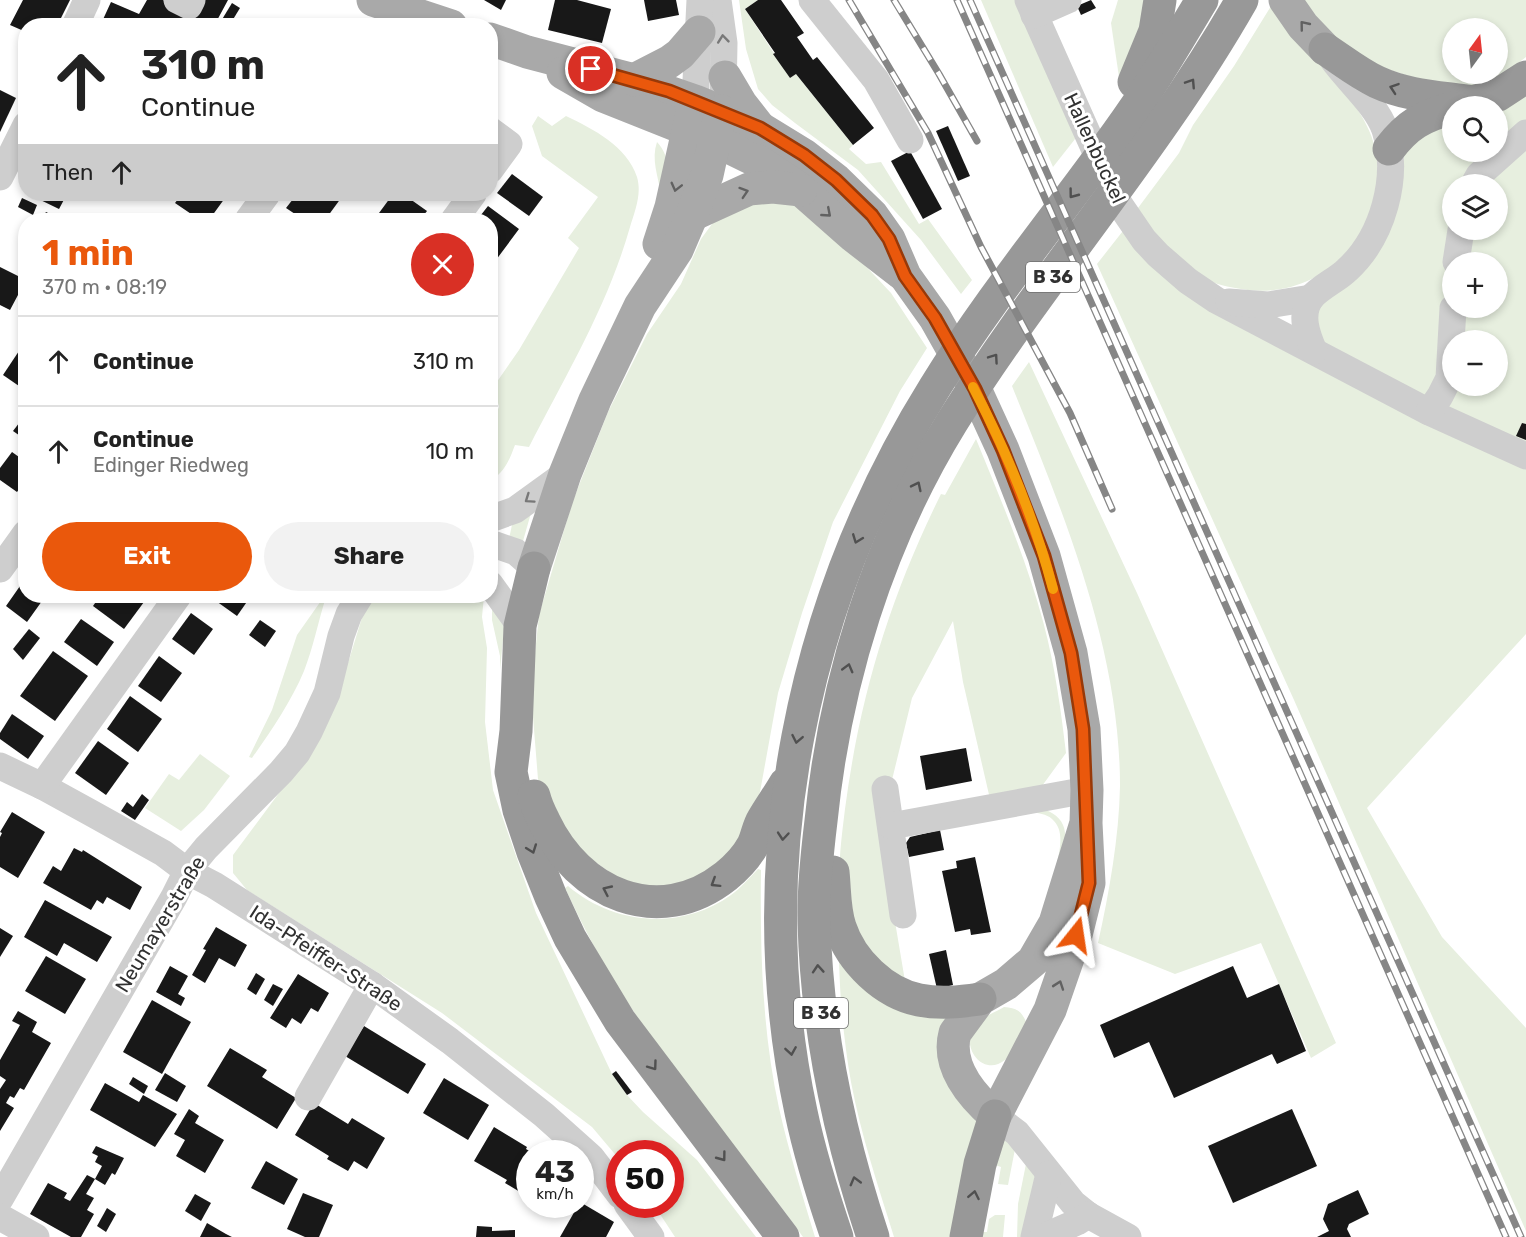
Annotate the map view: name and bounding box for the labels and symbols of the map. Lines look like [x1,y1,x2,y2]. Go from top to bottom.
north arrow [1442,18,1508,84]
one-way arrow [1300,21,1311,32]
one-way arrow [717,34,730,43]
pin [565,43,616,94]
one-way arrow [1183,79,1194,90]
one-way arrow [1390,83,1400,96]
street label: Hallenbuckel [1059,89,1131,207]
one-way arrow [671,181,684,191]
one-way arrow [738,187,749,199]
one-way arrow [1069,187,1080,198]
one-way arrow [820,206,830,217]
road number: B 36 [1026,262,1080,292]
one-way arrow [987,353,998,364]
one-way arrow [910,482,922,493]
one-way arrow [525,492,536,503]
one-way arrow [852,533,864,544]
one-way arrow [841,664,854,674]
one-way arrow [791,734,804,744]
one-way arrow [777,831,790,840]
one-way arrow [525,843,537,854]
street label: Neumayerstraße [110,852,210,996]
one-way arrow [711,875,721,887]
one-way arrow [603,885,614,897]
street label: Ida-Pfeiffer-Straße [245,900,407,1016]
position arrow [1044,903,1108,967]
one-way arrow [812,965,825,974]
one-way arrow [1052,980,1065,991]
road number: B 36 [794,998,848,1028]
one-way arrow [785,1047,797,1056]
one-way arrow [646,1060,657,1071]
speed limit sign: 50 [606,1140,684,1218]
one-way arrow [714,1151,725,1162]
one-way arrow [850,1176,862,1187]
one-way arrow [967,1190,980,1200]

